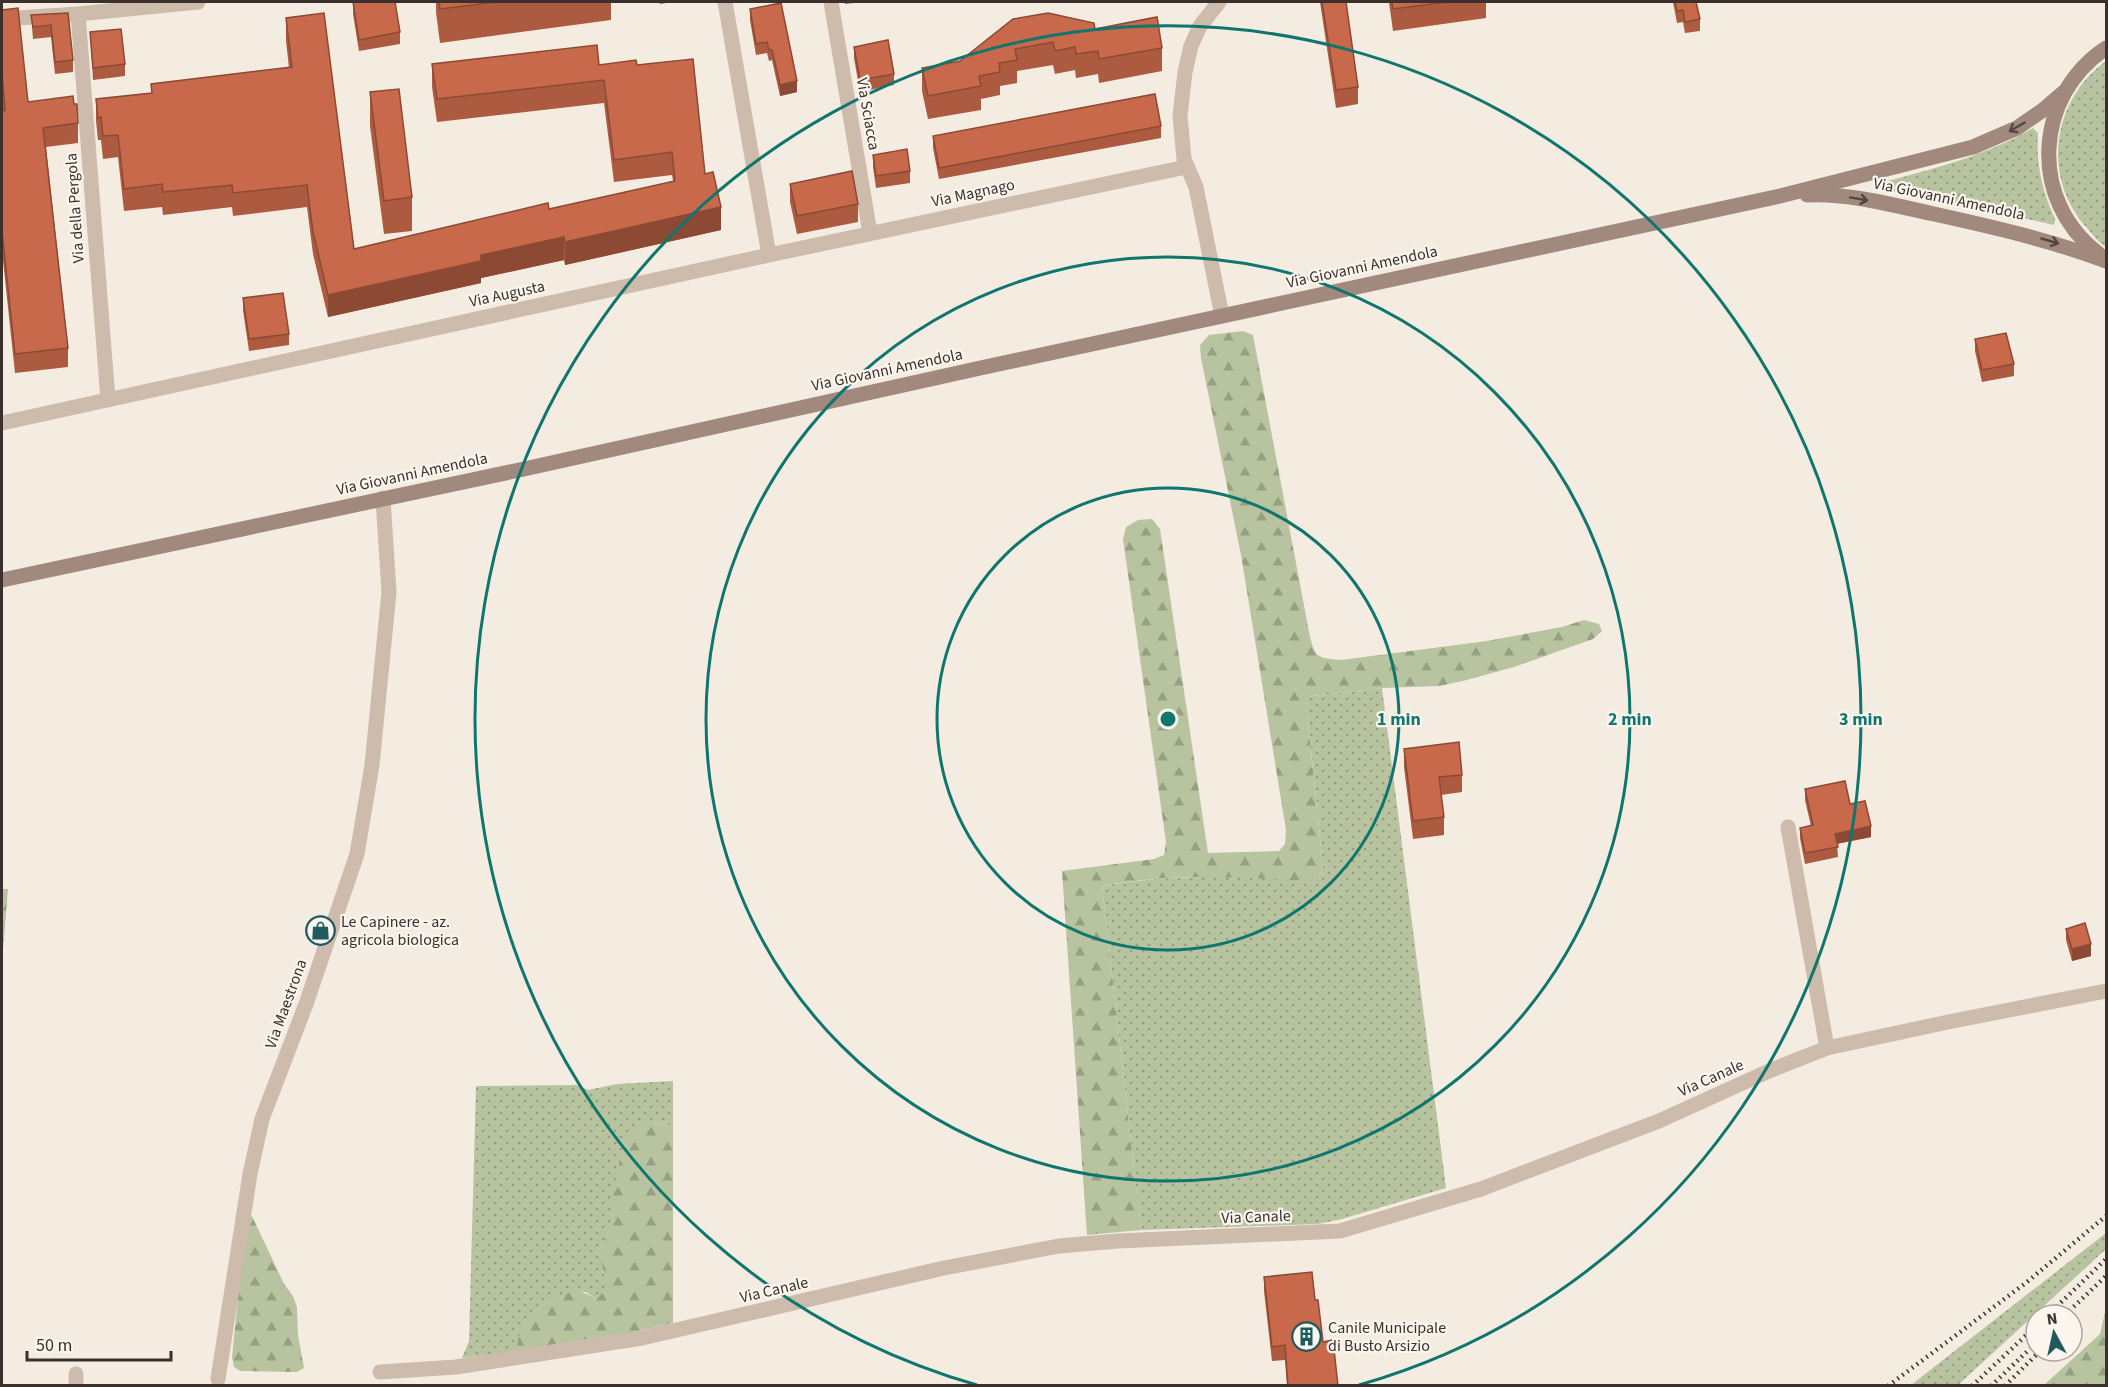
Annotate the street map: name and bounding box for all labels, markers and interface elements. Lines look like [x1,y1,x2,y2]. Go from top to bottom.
street label: Via Sciacca [851,76,885,152]
one-way arrow [2009,122,2027,133]
street label: Via della Pergola [60,152,90,264]
street label: Via Giovanni Amendola [1871,172,2027,226]
street label: Via Magnago [929,173,1017,213]
one-way arrow [1849,194,1869,205]
one-way arrow [2040,236,2059,247]
street label: Via Giovanni Amendola [1284,240,1440,294]
street label: Via Augusta [467,275,547,313]
street label: Via Giovanni Amendola [809,343,965,397]
street label: Via Giovanni Amendola [334,447,490,501]
text: 1 min [1377,707,1421,732]
text: 2 min [1608,707,1652,732]
text: 3 min [1839,707,1883,732]
centre of rings [1158,709,1178,729]
place label: Le Capinere - az. agricola biologica [341,911,459,951]
shop icon: Le Capinere - az. agricola biologica [304,915,336,947]
street label: Via Maestrona [260,956,312,1052]
street label: Via Canale [1675,1054,1747,1102]
street label: Via Canale [1221,1205,1291,1229]
street label: Via Canale [738,1271,810,1309]
north arrow [2024,1303,2084,1363]
text: N [2045,1308,2059,1331]
place label: Canile Municipale di Busto Arsizio [1328,1317,1446,1357]
building icon: Canile Municipale di Busto Arsizio [1291,1321,1323,1353]
scale bar [27,1324,171,1362]
text: 50 m [36,1333,72,1358]

